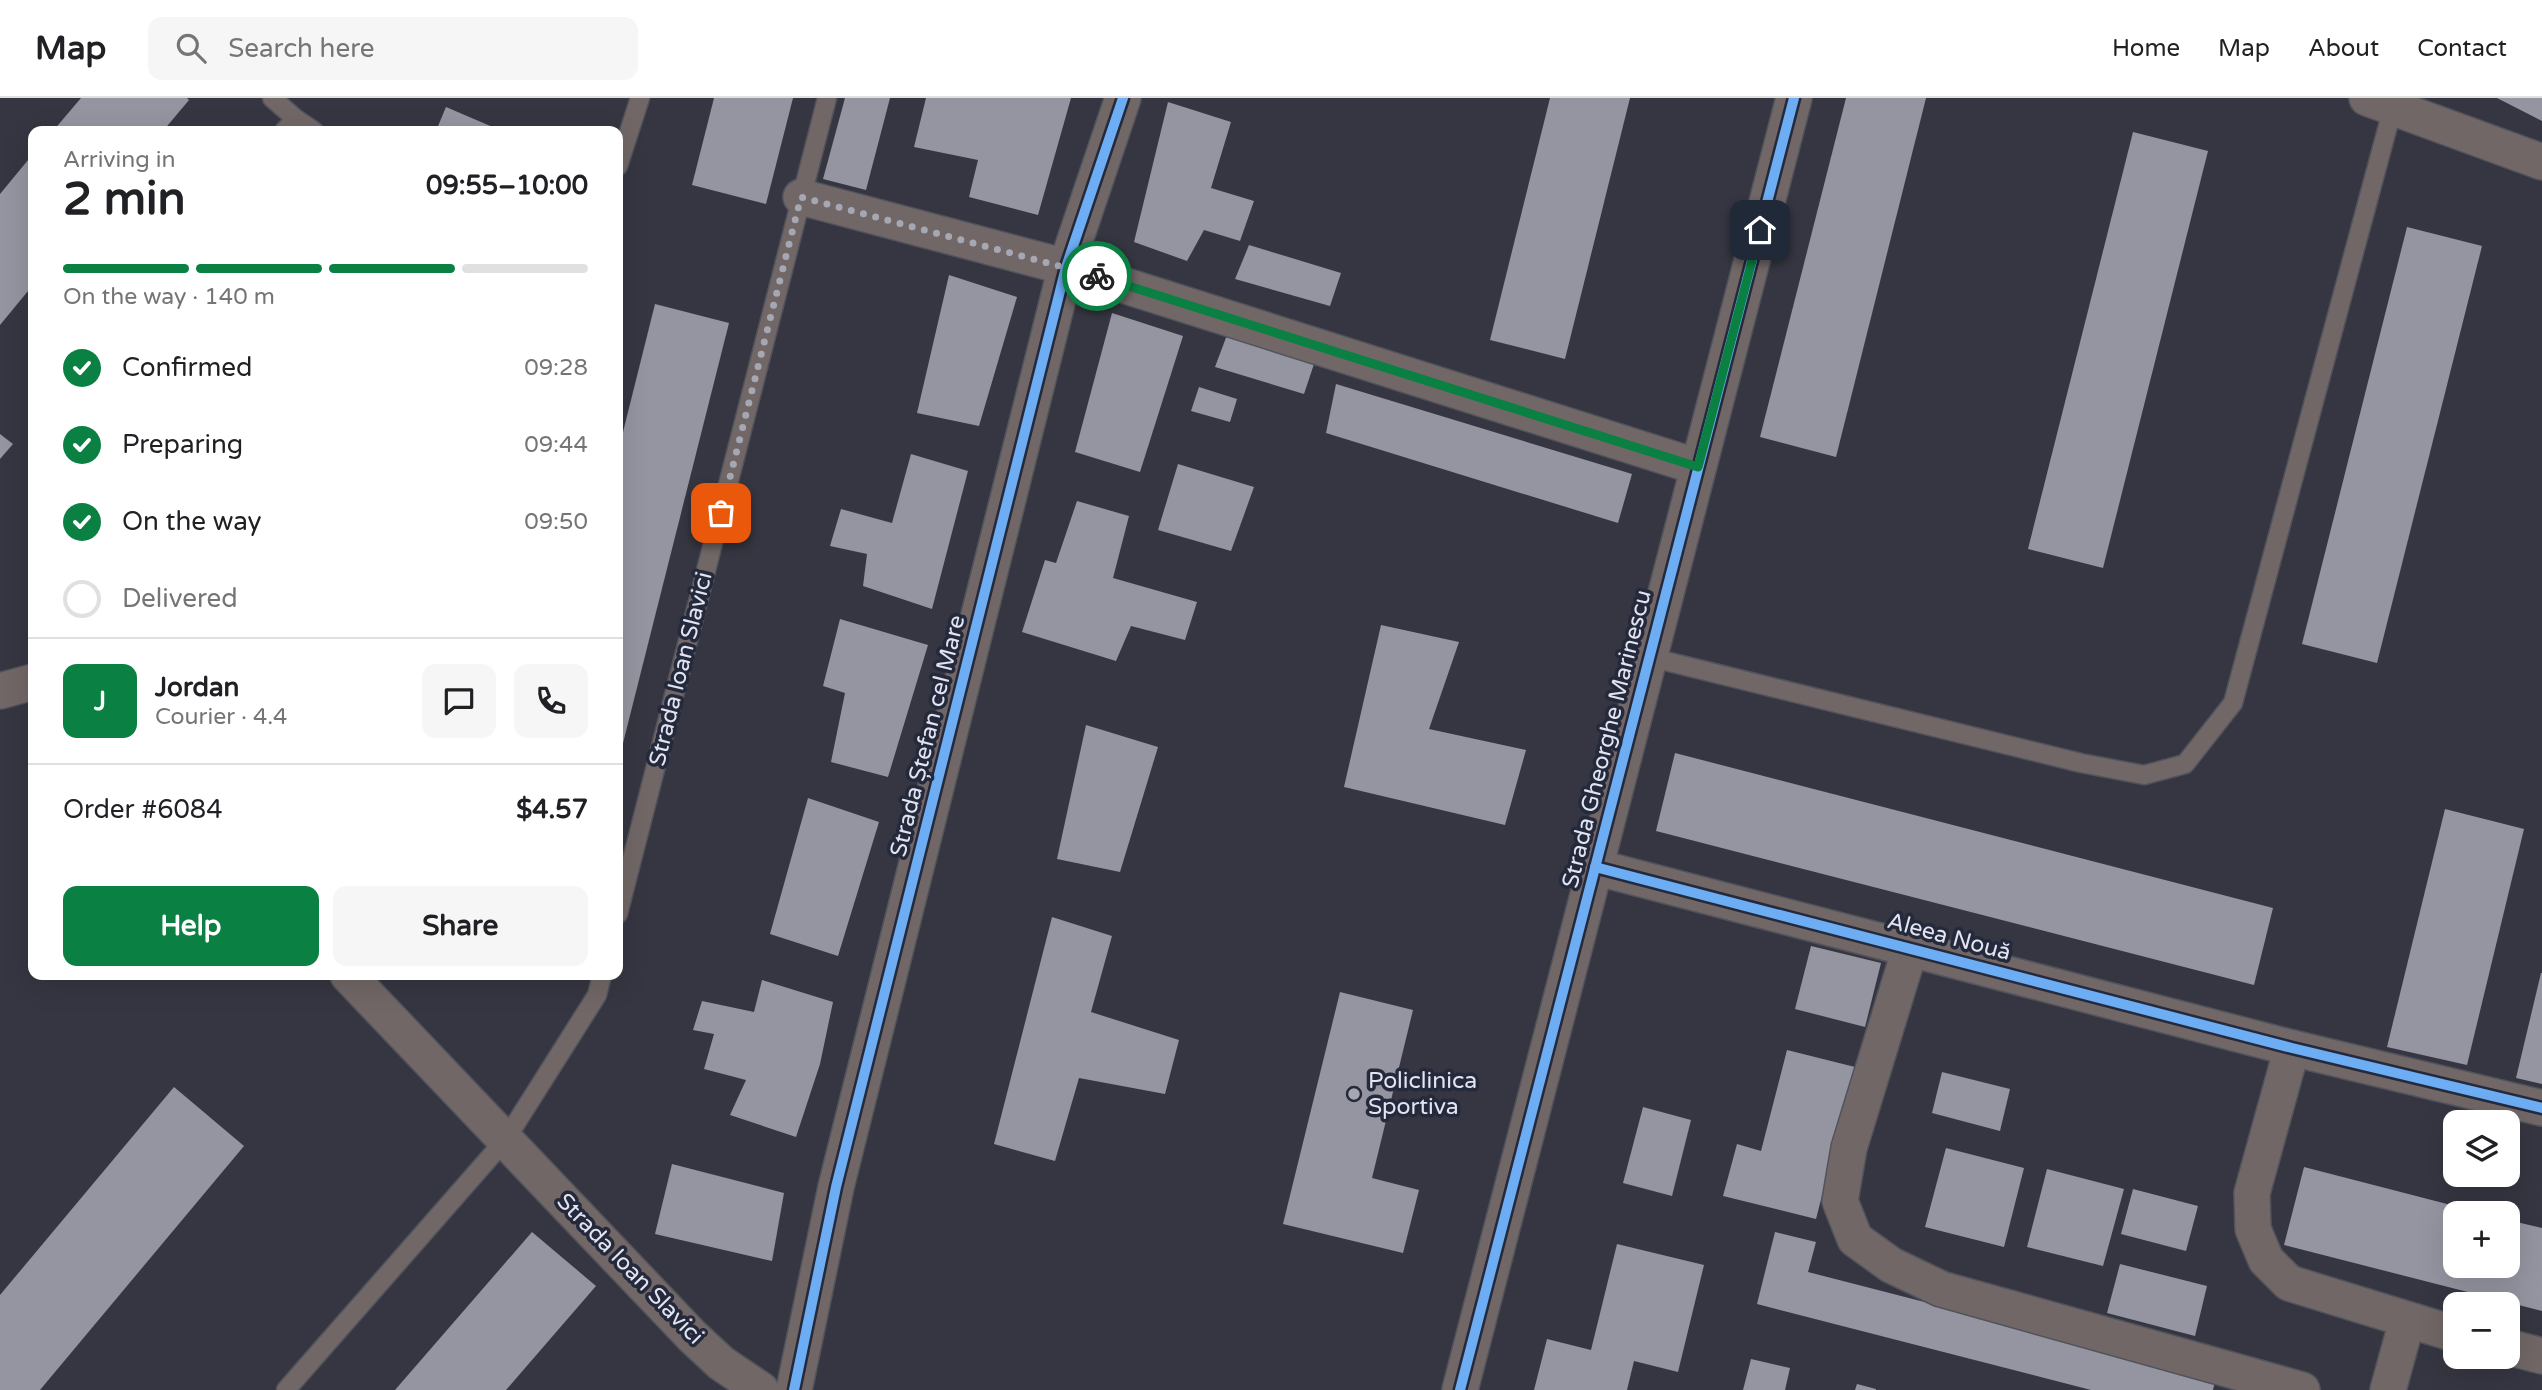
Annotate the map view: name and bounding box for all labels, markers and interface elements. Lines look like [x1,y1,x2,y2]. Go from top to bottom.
search box [148,17,638,80]
text: Map [35,29,106,68]
icon: search [172,29,210,67]
text: Search here [228,33,374,64]
text: Home [2112,34,2180,63]
text: Map [2218,34,2270,63]
text: About [2308,34,2379,63]
text: Contact [2417,34,2507,63]
text: Arriving in [63,146,176,174]
text: 09:55–10:00 [426,170,588,201]
text: 2 min [63,172,186,227]
pin [1730,200,1790,260]
icon: home [1741,211,1779,249]
courier [1062,241,1132,311]
icon: bike [1078,257,1116,295]
text: On the way · 140 m [63,283,275,311]
icon: check [63,349,101,387]
text: Confirmed [122,352,252,383]
text: 09:28 [524,354,588,382]
icon: check [63,426,101,464]
text: Preparing [122,429,243,460]
text: 09:44 [524,431,588,459]
pin [691,483,751,543]
icon: bag [702,494,740,532]
icon: check [63,503,101,541]
text: On the way [122,506,262,537]
text: 09:50 [524,508,588,536]
street label: Strada Ioan Slavici [643,569,719,769]
text: Delivered [122,583,238,614]
street label: Strada Gheorghe Marinescu [1556,587,1658,891]
street label: Strada Ștefan cel Mare [884,612,972,860]
button: chat [422,664,496,738]
button: phone [514,664,588,738]
text: Jordan [155,672,239,703]
text: J [94,686,106,717]
text: Courier · 4.4 [155,703,287,731]
text: Order #6084 [63,794,223,825]
text: $4.57 [516,794,588,825]
button: Help [63,886,319,966]
button: Share [333,886,588,966]
street label: Aleea Nouă [1884,907,2014,967]
place label: Policlinica Sportiva [1368,1067,1477,1121]
marker: Policlinica Sportiva [1346,1086,1362,1102]
map controls [2443,1110,2520,1369]
button: layers [2443,1110,2520,1187]
street label: Strada Ioan Slavici [551,1188,709,1350]
button: + [2443,1201,2520,1278]
button: − [2443,1292,2520,1369]

